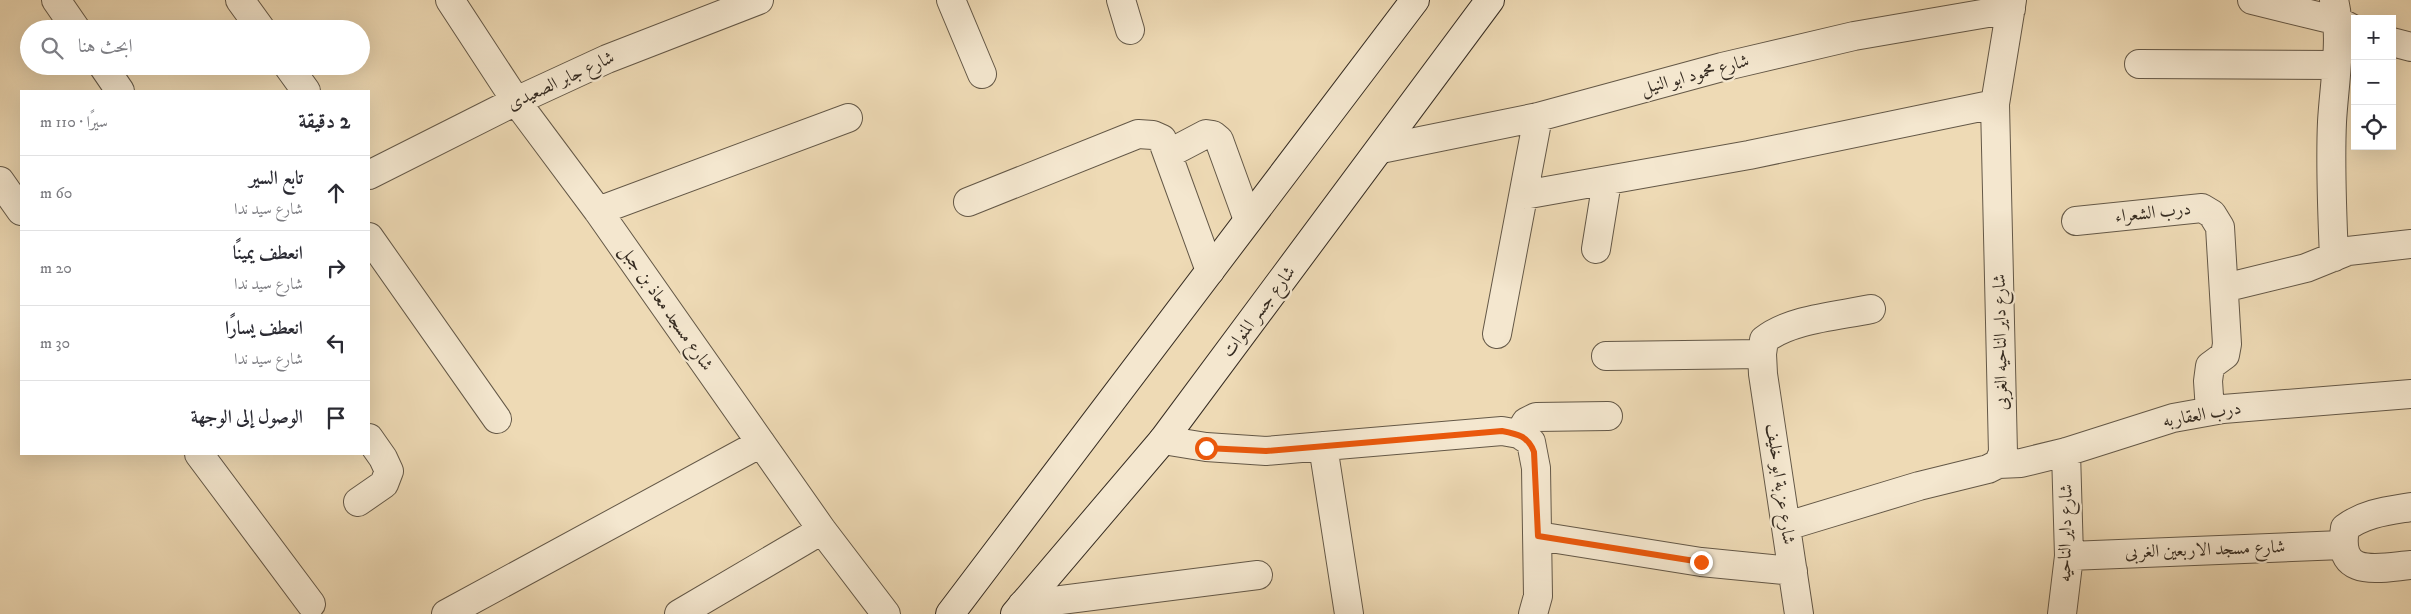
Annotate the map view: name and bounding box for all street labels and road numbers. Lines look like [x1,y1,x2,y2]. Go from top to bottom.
street label: شارع جابر الصعيدى [504,47,619,118]
street label: شارع محمود ابو النيل [1638,50,1752,103]
street label: درب الشعراء [2114,198,2192,228]
street label: شارع مسجد معاذ بن جبل [612,241,718,377]
street label: شارع جسر المنوات [1217,262,1303,364]
street label: شارع داير الناحيه الغربى [1989,274,2016,410]
street label: درب العقاربه [2161,397,2243,433]
street label: شارع عزبة ابو خليف [1758,422,1799,546]
street label: شارع داير الناحيه [2054,484,2081,582]
street label: شارع مسجد الاربعين الغربى [2124,536,2286,567]

